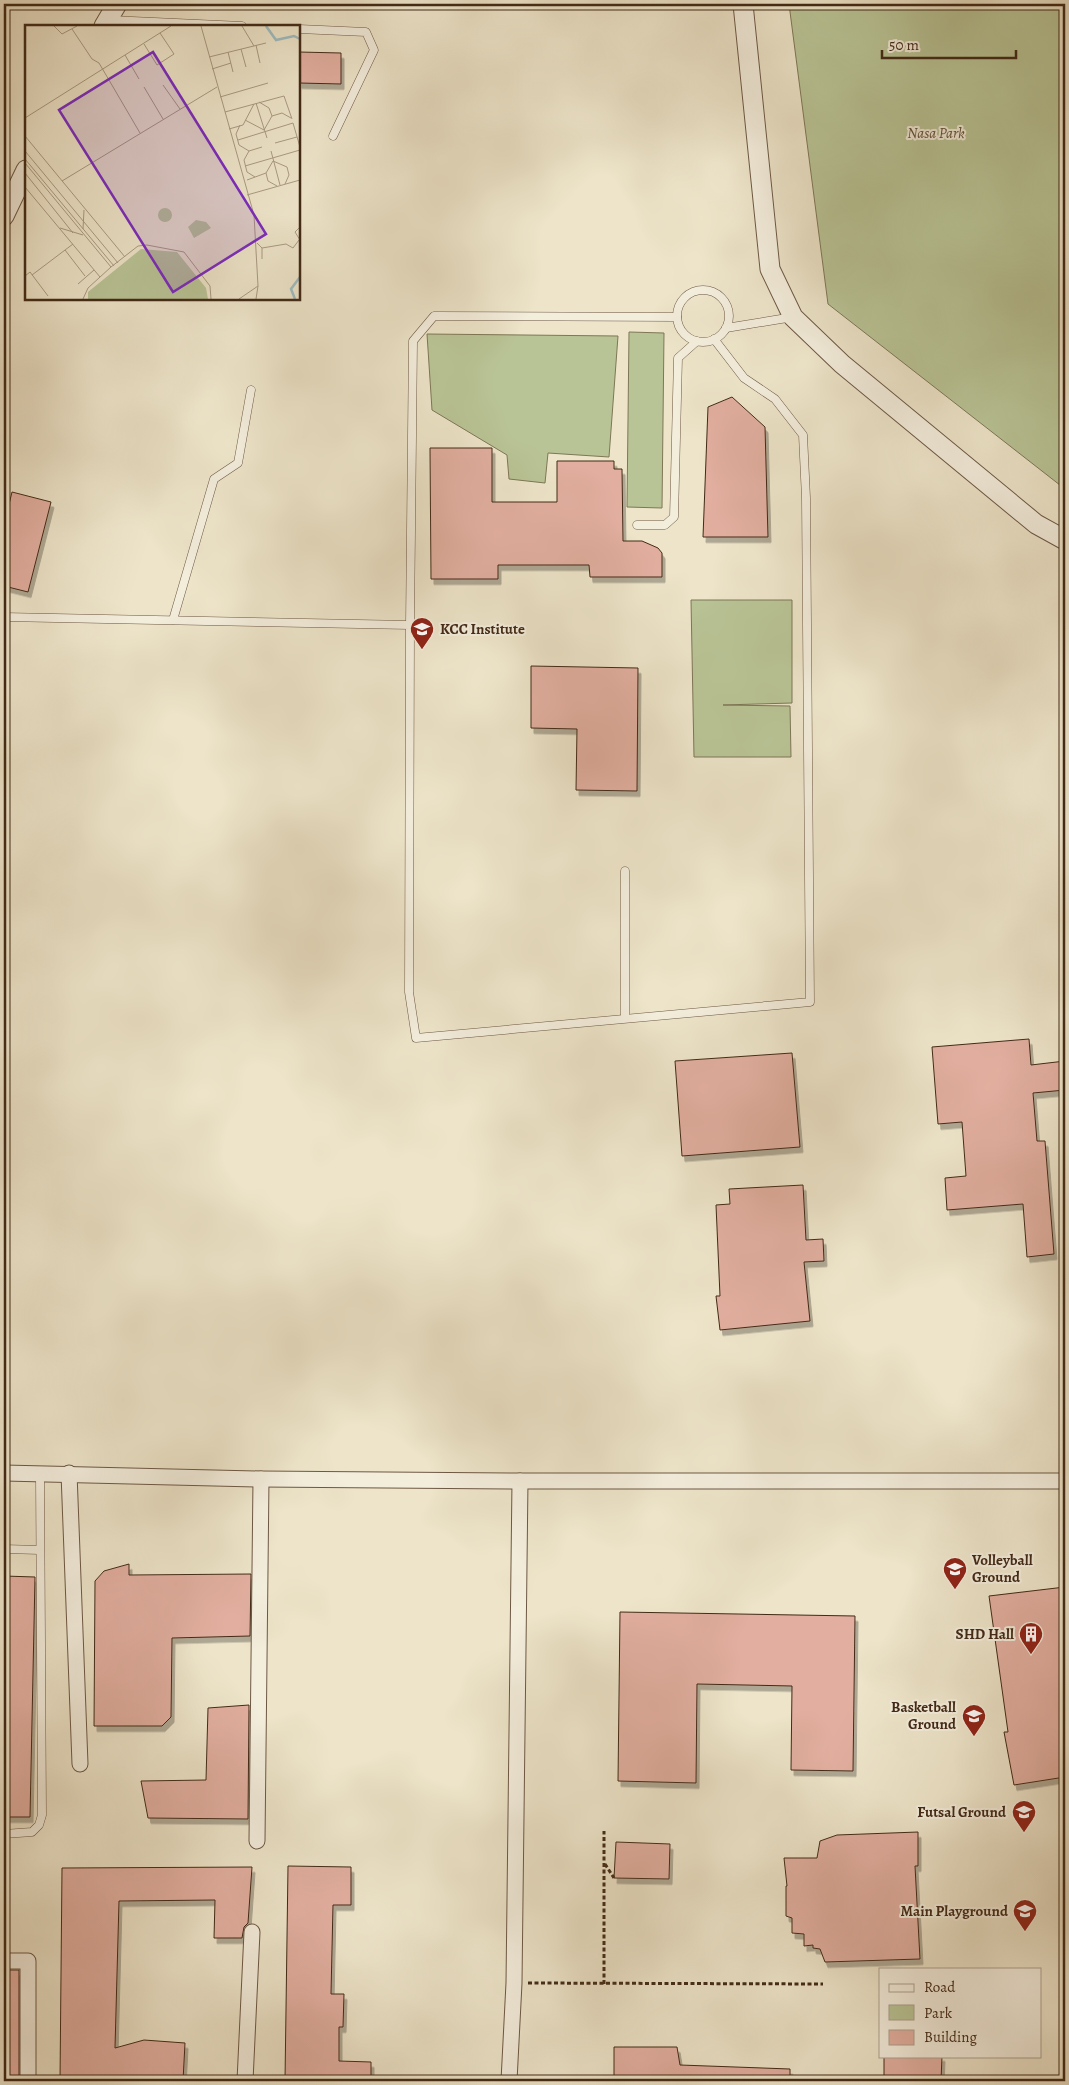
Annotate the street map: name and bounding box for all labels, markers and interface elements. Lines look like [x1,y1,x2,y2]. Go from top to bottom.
inset map [25,25,300,300]
scale bar [882,28,1015,60]
text: 50 m [889,35,919,55]
park label: Nasa Park [907,123,965,143]
school or university icon: KCC Institute [409,616,435,650]
place label: KCC Institute [440,619,525,639]
place label: Volleyball Ground [971,1550,1033,1587]
school or university icon: Volleyball Ground [942,1556,968,1590]
building icon: SHD Hall [1018,1621,1044,1655]
place label: SHD Hall [956,1624,1014,1644]
place label: Basketball Ground [891,1697,957,1734]
school or university icon: Basketball Ground [961,1703,987,1737]
school or university icon: Futsal Ground [1011,1799,1037,1833]
place label: Futsal Ground [917,1802,1007,1822]
school or university icon: Main Playground [1012,1898,1038,1932]
place label: Main Playground [900,1901,1009,1921]
legend [879,1968,1042,2058]
text: Road [924,1977,956,1997]
text: Park [924,2003,953,2023]
text: Building [924,2027,977,2047]

